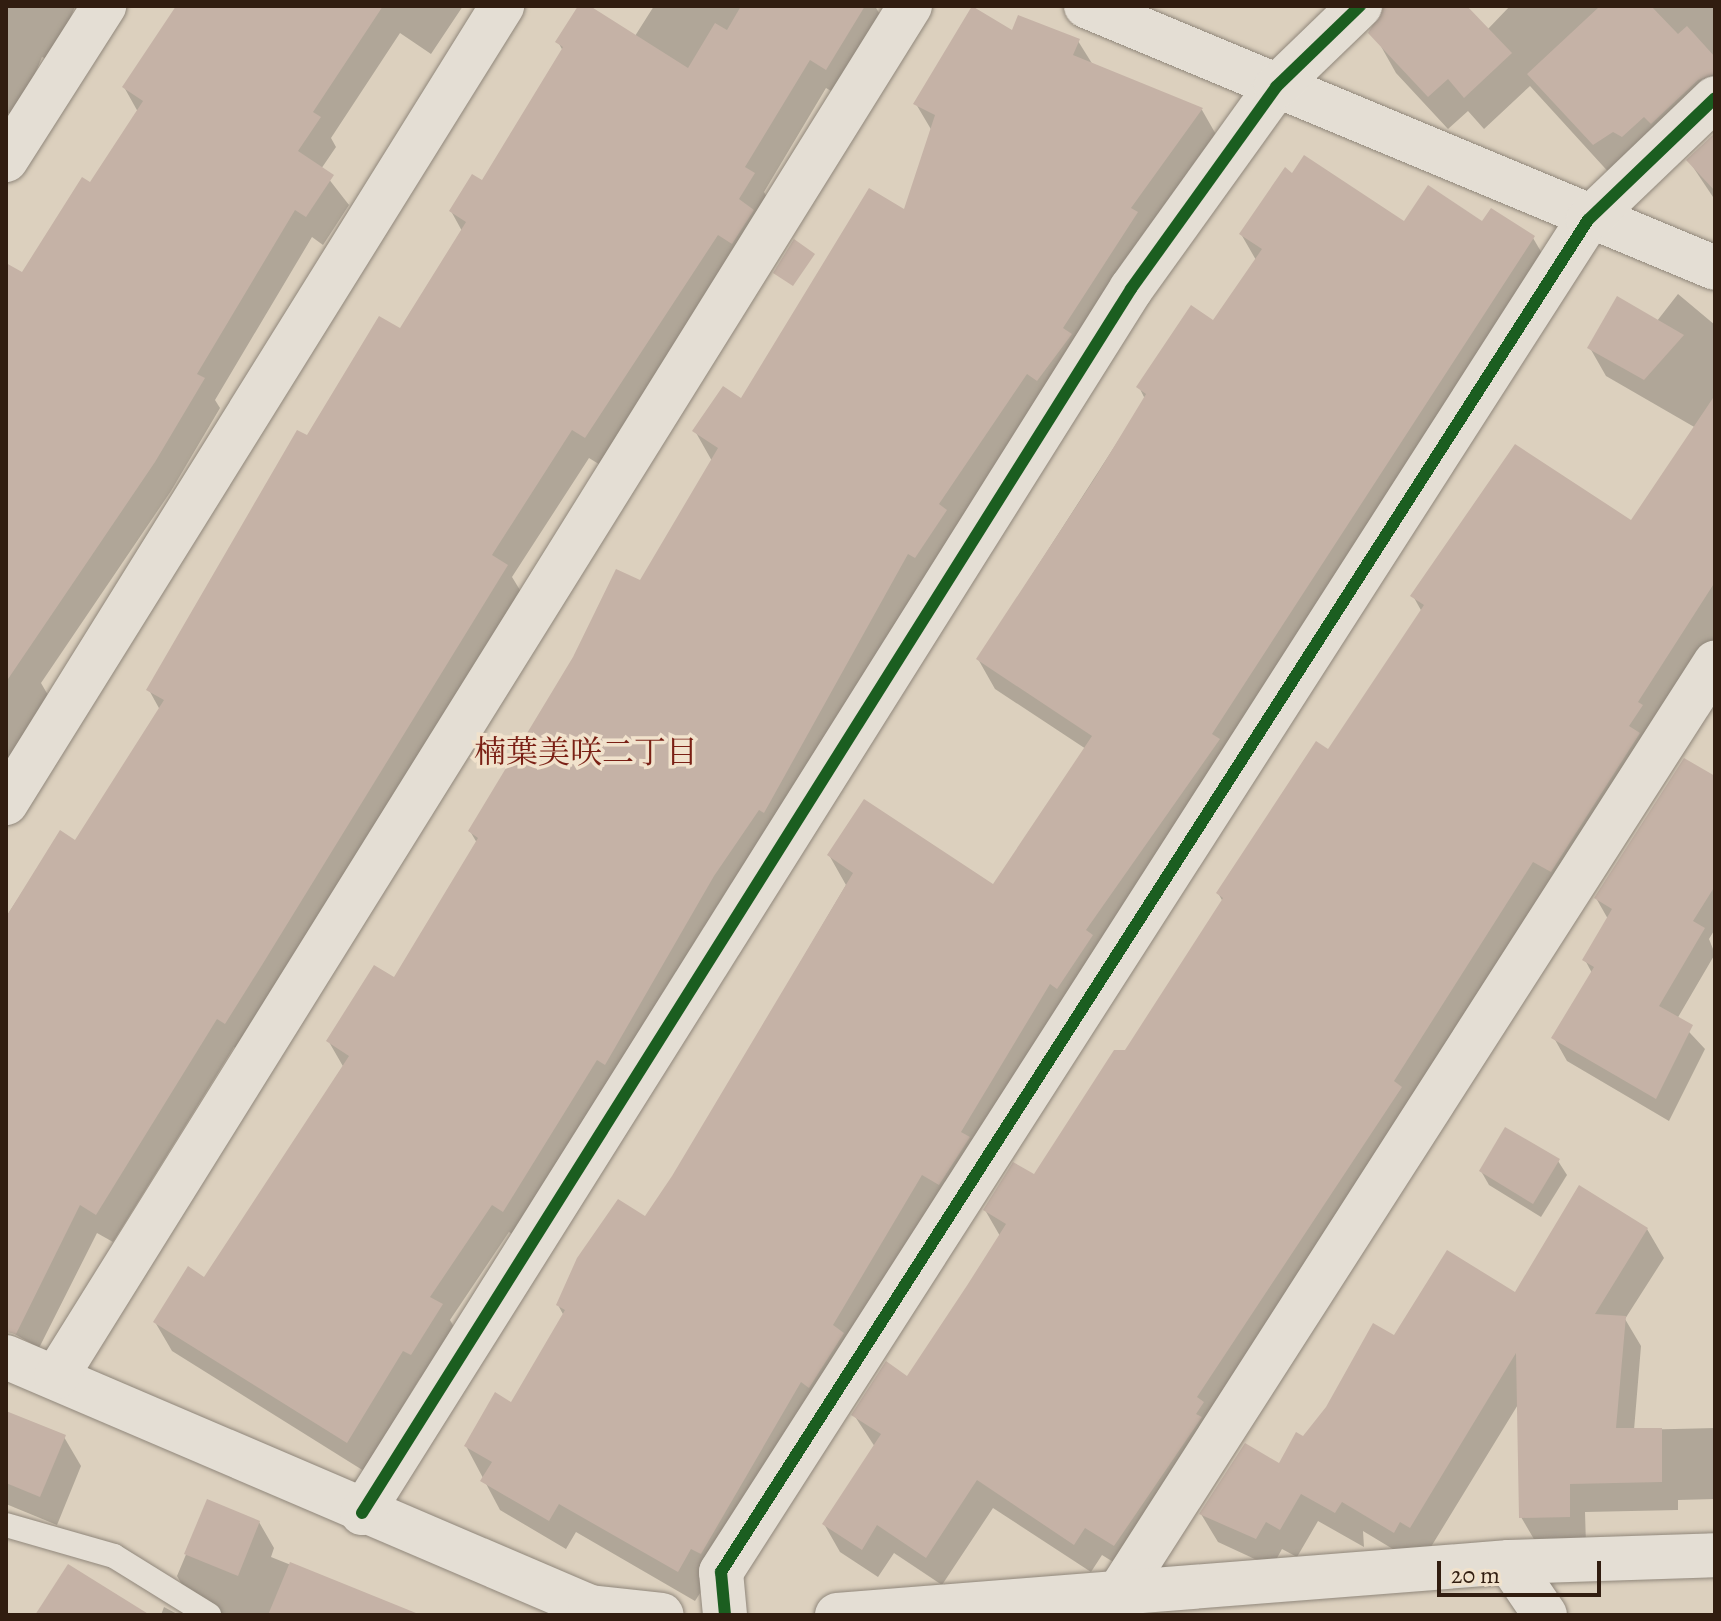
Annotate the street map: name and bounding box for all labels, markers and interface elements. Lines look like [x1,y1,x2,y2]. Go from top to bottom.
district label: 楠葉美咲二丁目 [474,733,698,771]
scale bar [1441,1545,1605,1595]
text: 20 m [1451,1559,1500,1591]

